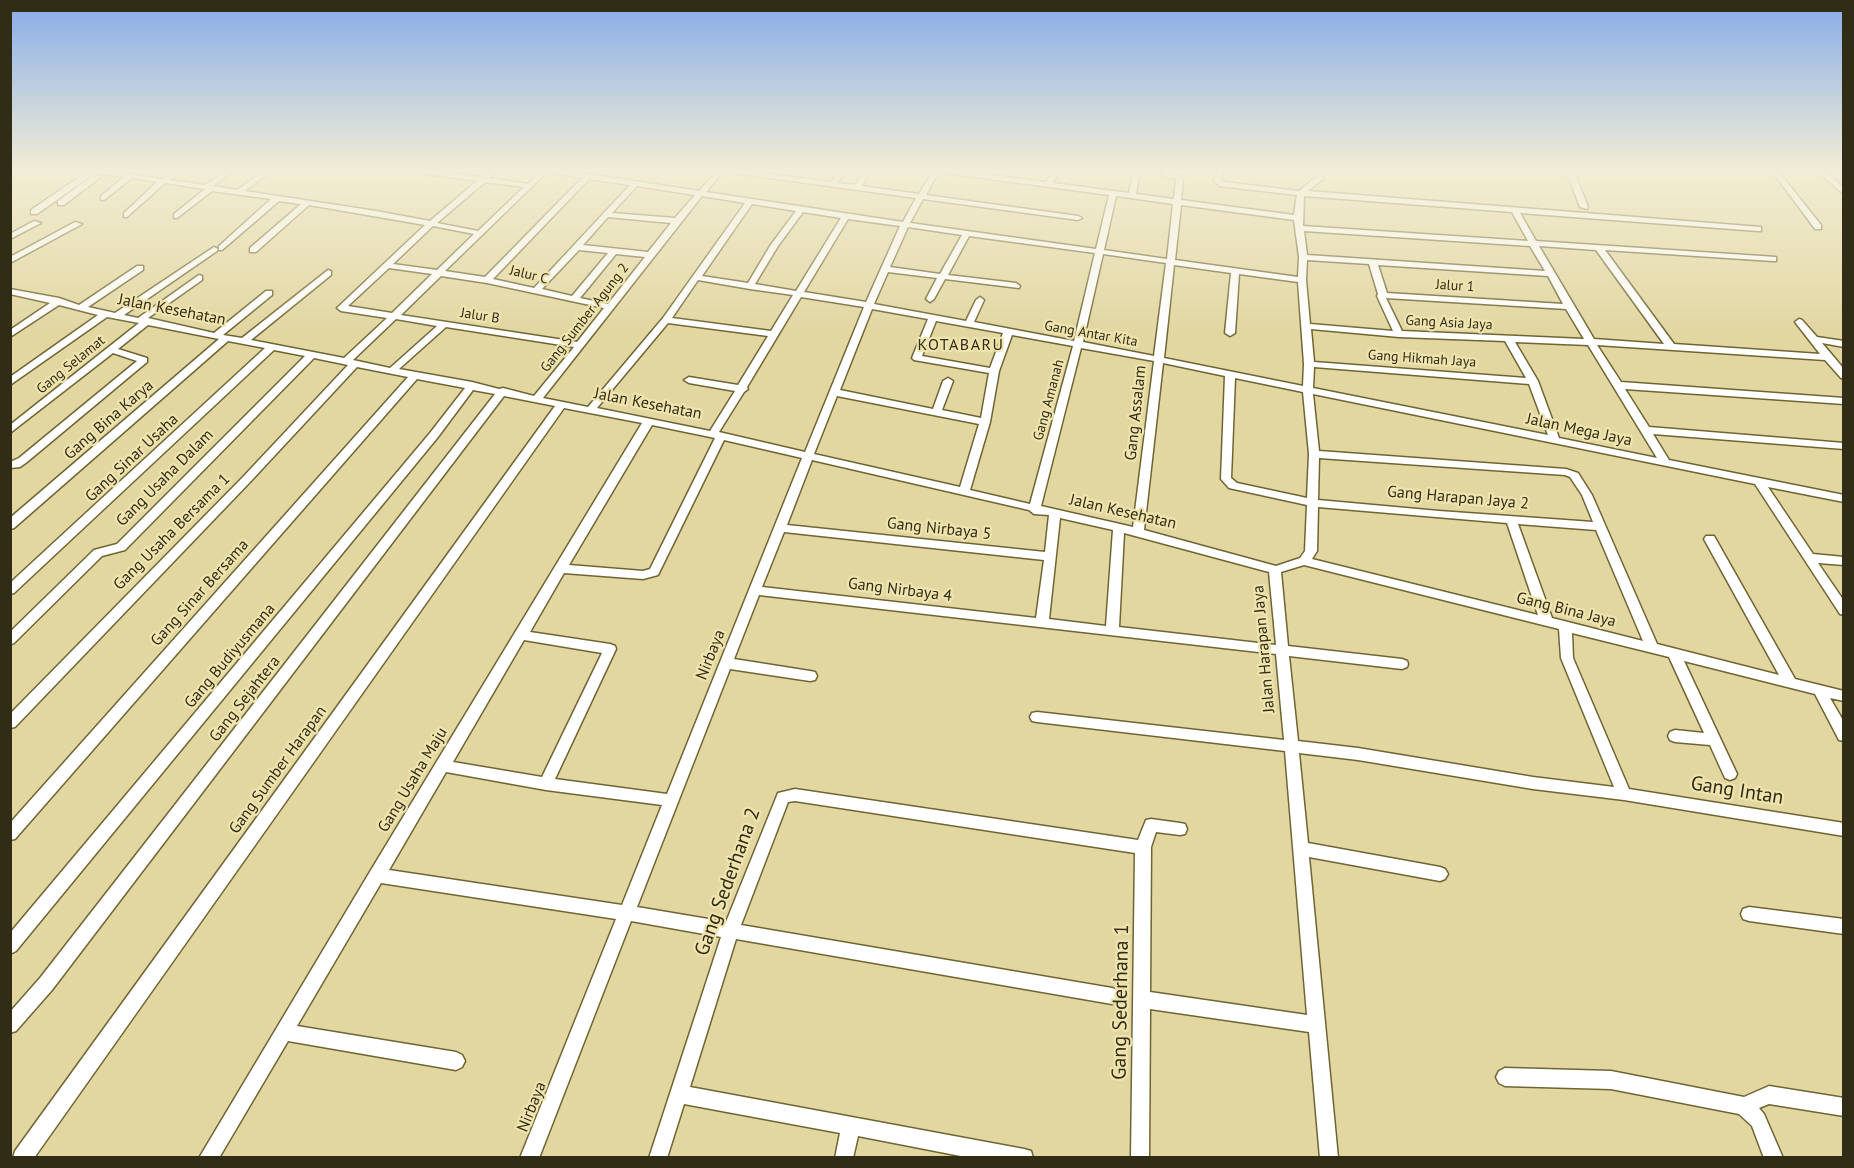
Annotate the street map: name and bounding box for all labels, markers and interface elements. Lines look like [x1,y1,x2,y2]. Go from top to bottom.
street label: Gang Sumber Agung 2 [537,260,633,376]
street label: Jalur C [508,262,550,288]
street label: Jalur 1 [1435,276,1475,296]
street label: Jalan Kesehatan [117,290,227,330]
street label: Jalur B [459,305,501,327]
street label: Gang Asia Jaya [1405,312,1493,334]
street label: Gang Antar Kita [1043,318,1139,350]
street label: Gang Selamat [33,332,109,398]
district label: KOTABARU [918,335,1004,355]
street label: Gang Hikmah Jaya [1367,347,1477,371]
street label: Gang Amanah [1030,358,1068,442]
street label: Gang Assalam [1121,364,1151,462]
street label: Gang Bina Karya [60,376,158,464]
street label: Jalan Kesehatan [593,384,703,424]
street label: Jalan Mega Jaya [1524,409,1634,451]
street label: Gang Sinar Usaha [81,410,183,506]
street label: Gang Usaha Dalam [112,425,218,531]
street label: Gang Usaha Bersama 1 [110,470,234,594]
street label: Gang Harapan Jaya 2 [1386,482,1530,514]
street label: Jalan Kesehatan [1068,490,1178,534]
street label: Gang Nirbaya 5 [886,514,992,544]
street label: Gang Sinar Bersama [147,536,253,650]
street label: Gang Nirbaya 4 [847,574,953,606]
street label: Jalan Harapan Jaya [1249,584,1279,714]
street label: Gang Bina Jaya [1514,588,1618,632]
street label: Gang Budiyusmana [181,600,279,712]
street label: Nirbaya [692,627,730,683]
street label: Gang Sejahtera [206,652,284,746]
street label: Gang Sumber Harapan [225,702,331,838]
street label: Gang Usaha Maju [374,724,452,836]
street label: Gang Intan [1689,772,1785,810]
street label: Gang Sederhana 2 [690,805,766,959]
street label: Gang Sederhana 1 [1108,924,1134,1080]
street label: Nirbaya [513,1079,551,1135]

